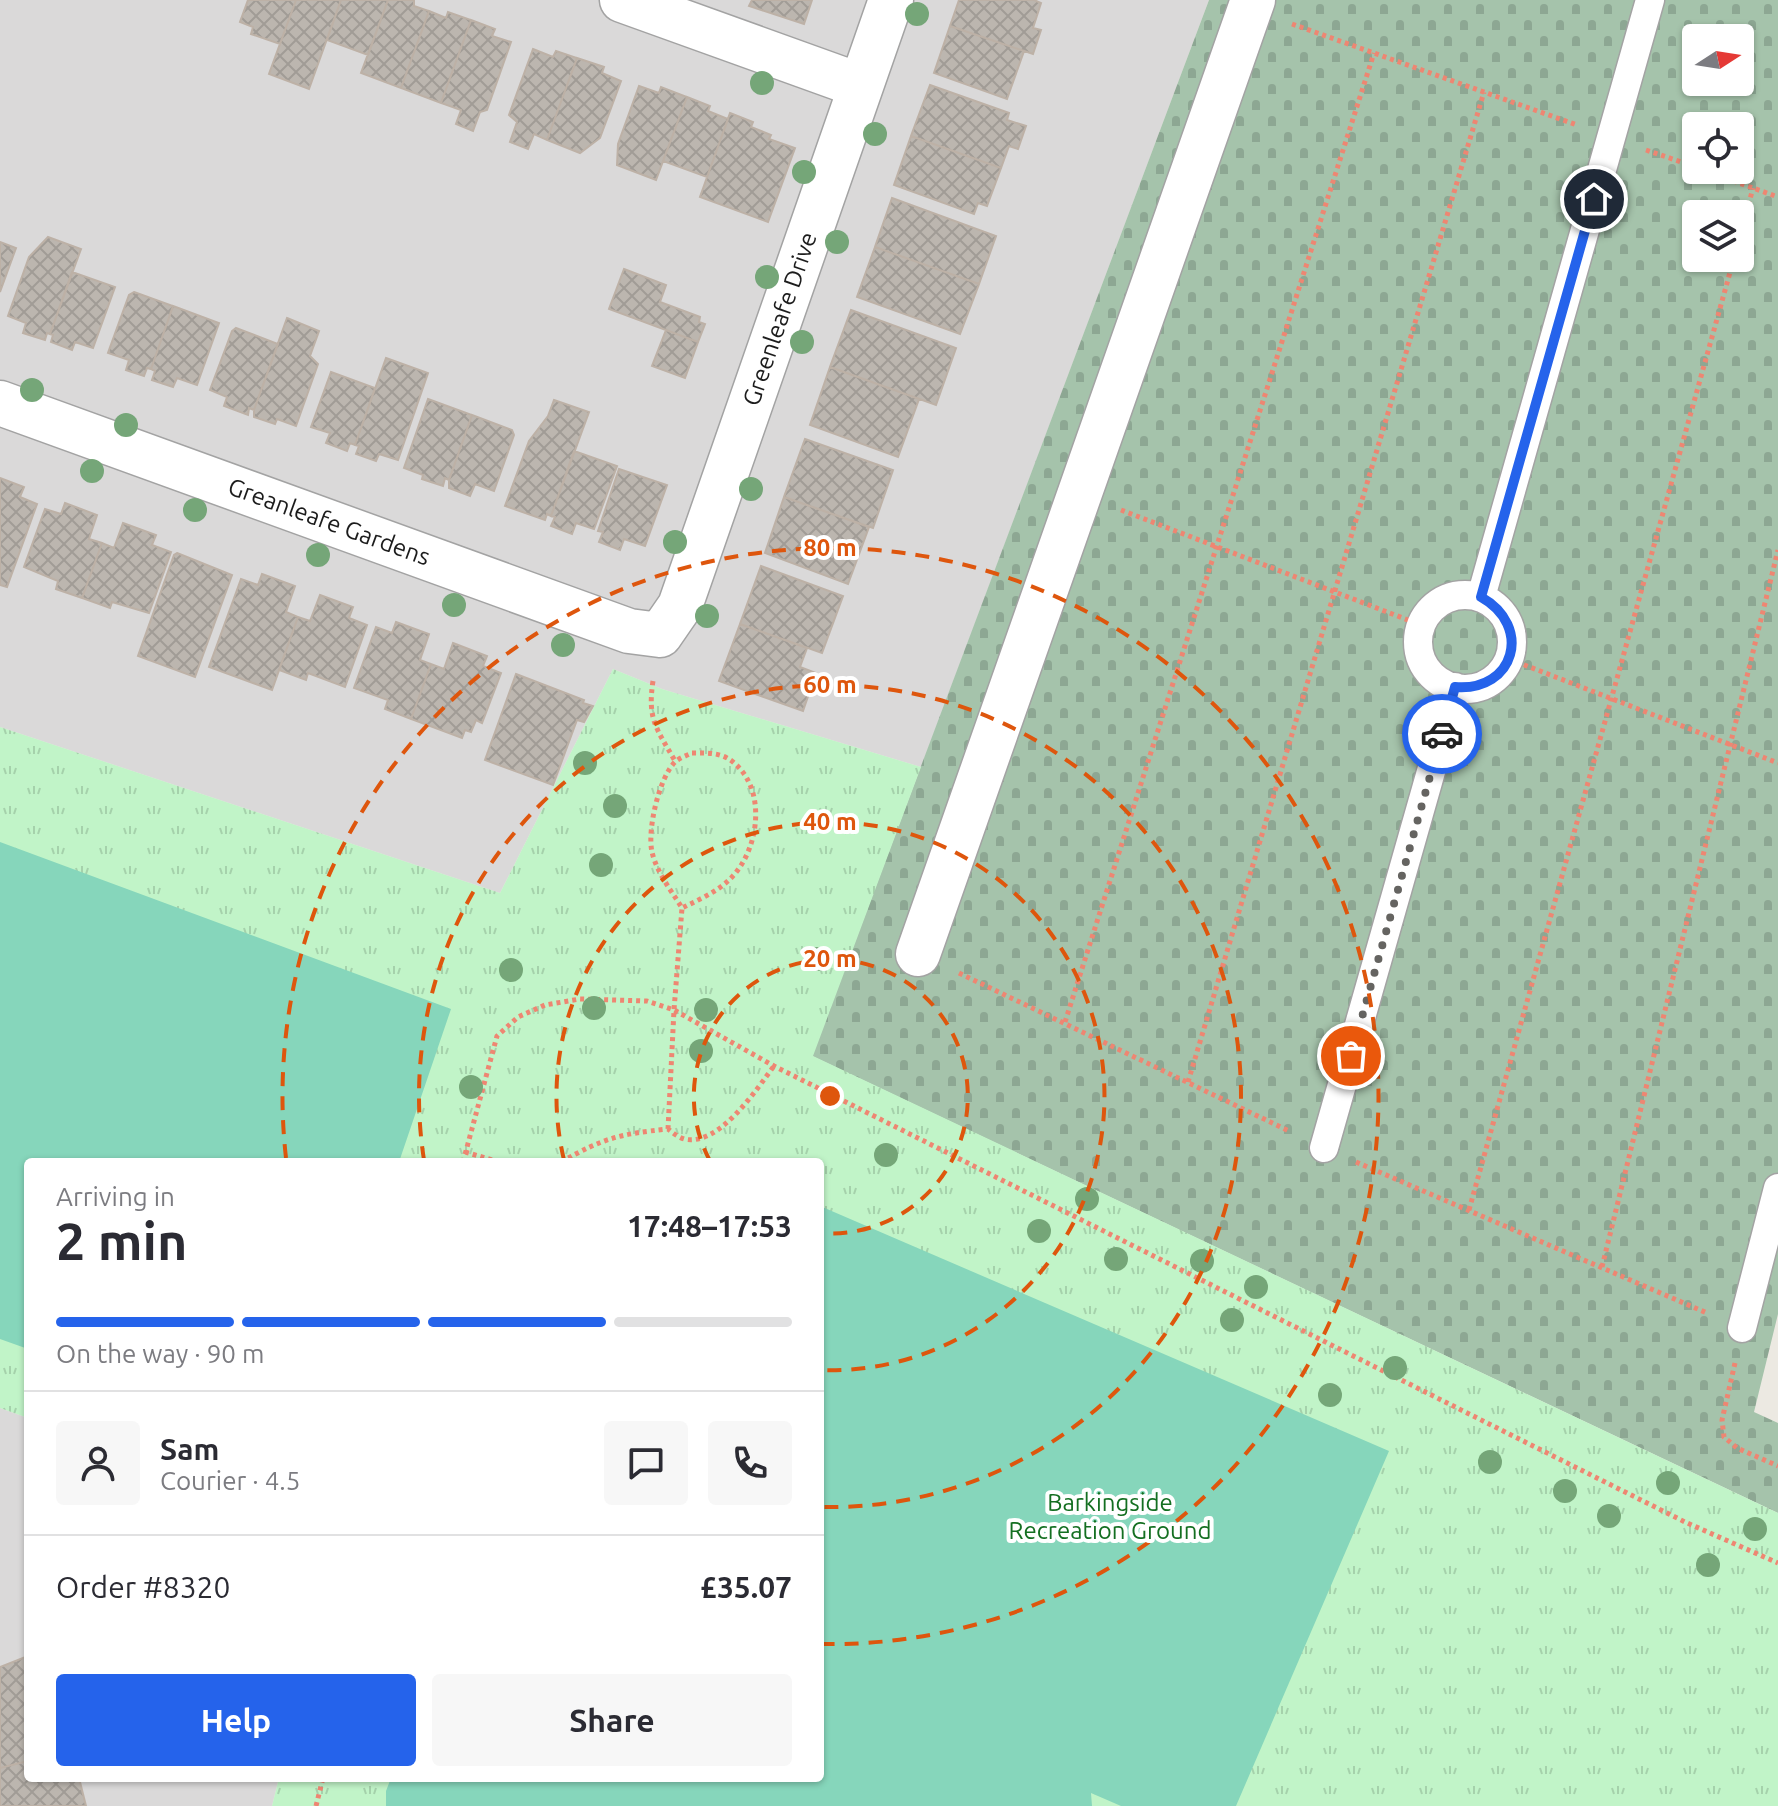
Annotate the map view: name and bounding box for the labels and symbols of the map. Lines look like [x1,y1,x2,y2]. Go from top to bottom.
north arrow [1682,24,1754,96]
pin [1560,165,1628,233]
street label: Greenleafe Drive [737,229,822,409]
street label: Greanleafe Gardens [225,472,434,571]
text: 80 m [803,534,857,561]
text: 60 m [803,671,857,698]
courier [1402,694,1482,774]
text: 40 m [803,808,857,835]
text: 20 m [803,945,857,972]
pin [1317,1022,1385,1090]
centre of rings [816,1082,844,1110]
park label: Barkingside Recreation Ground [1009,1489,1211,1544]

